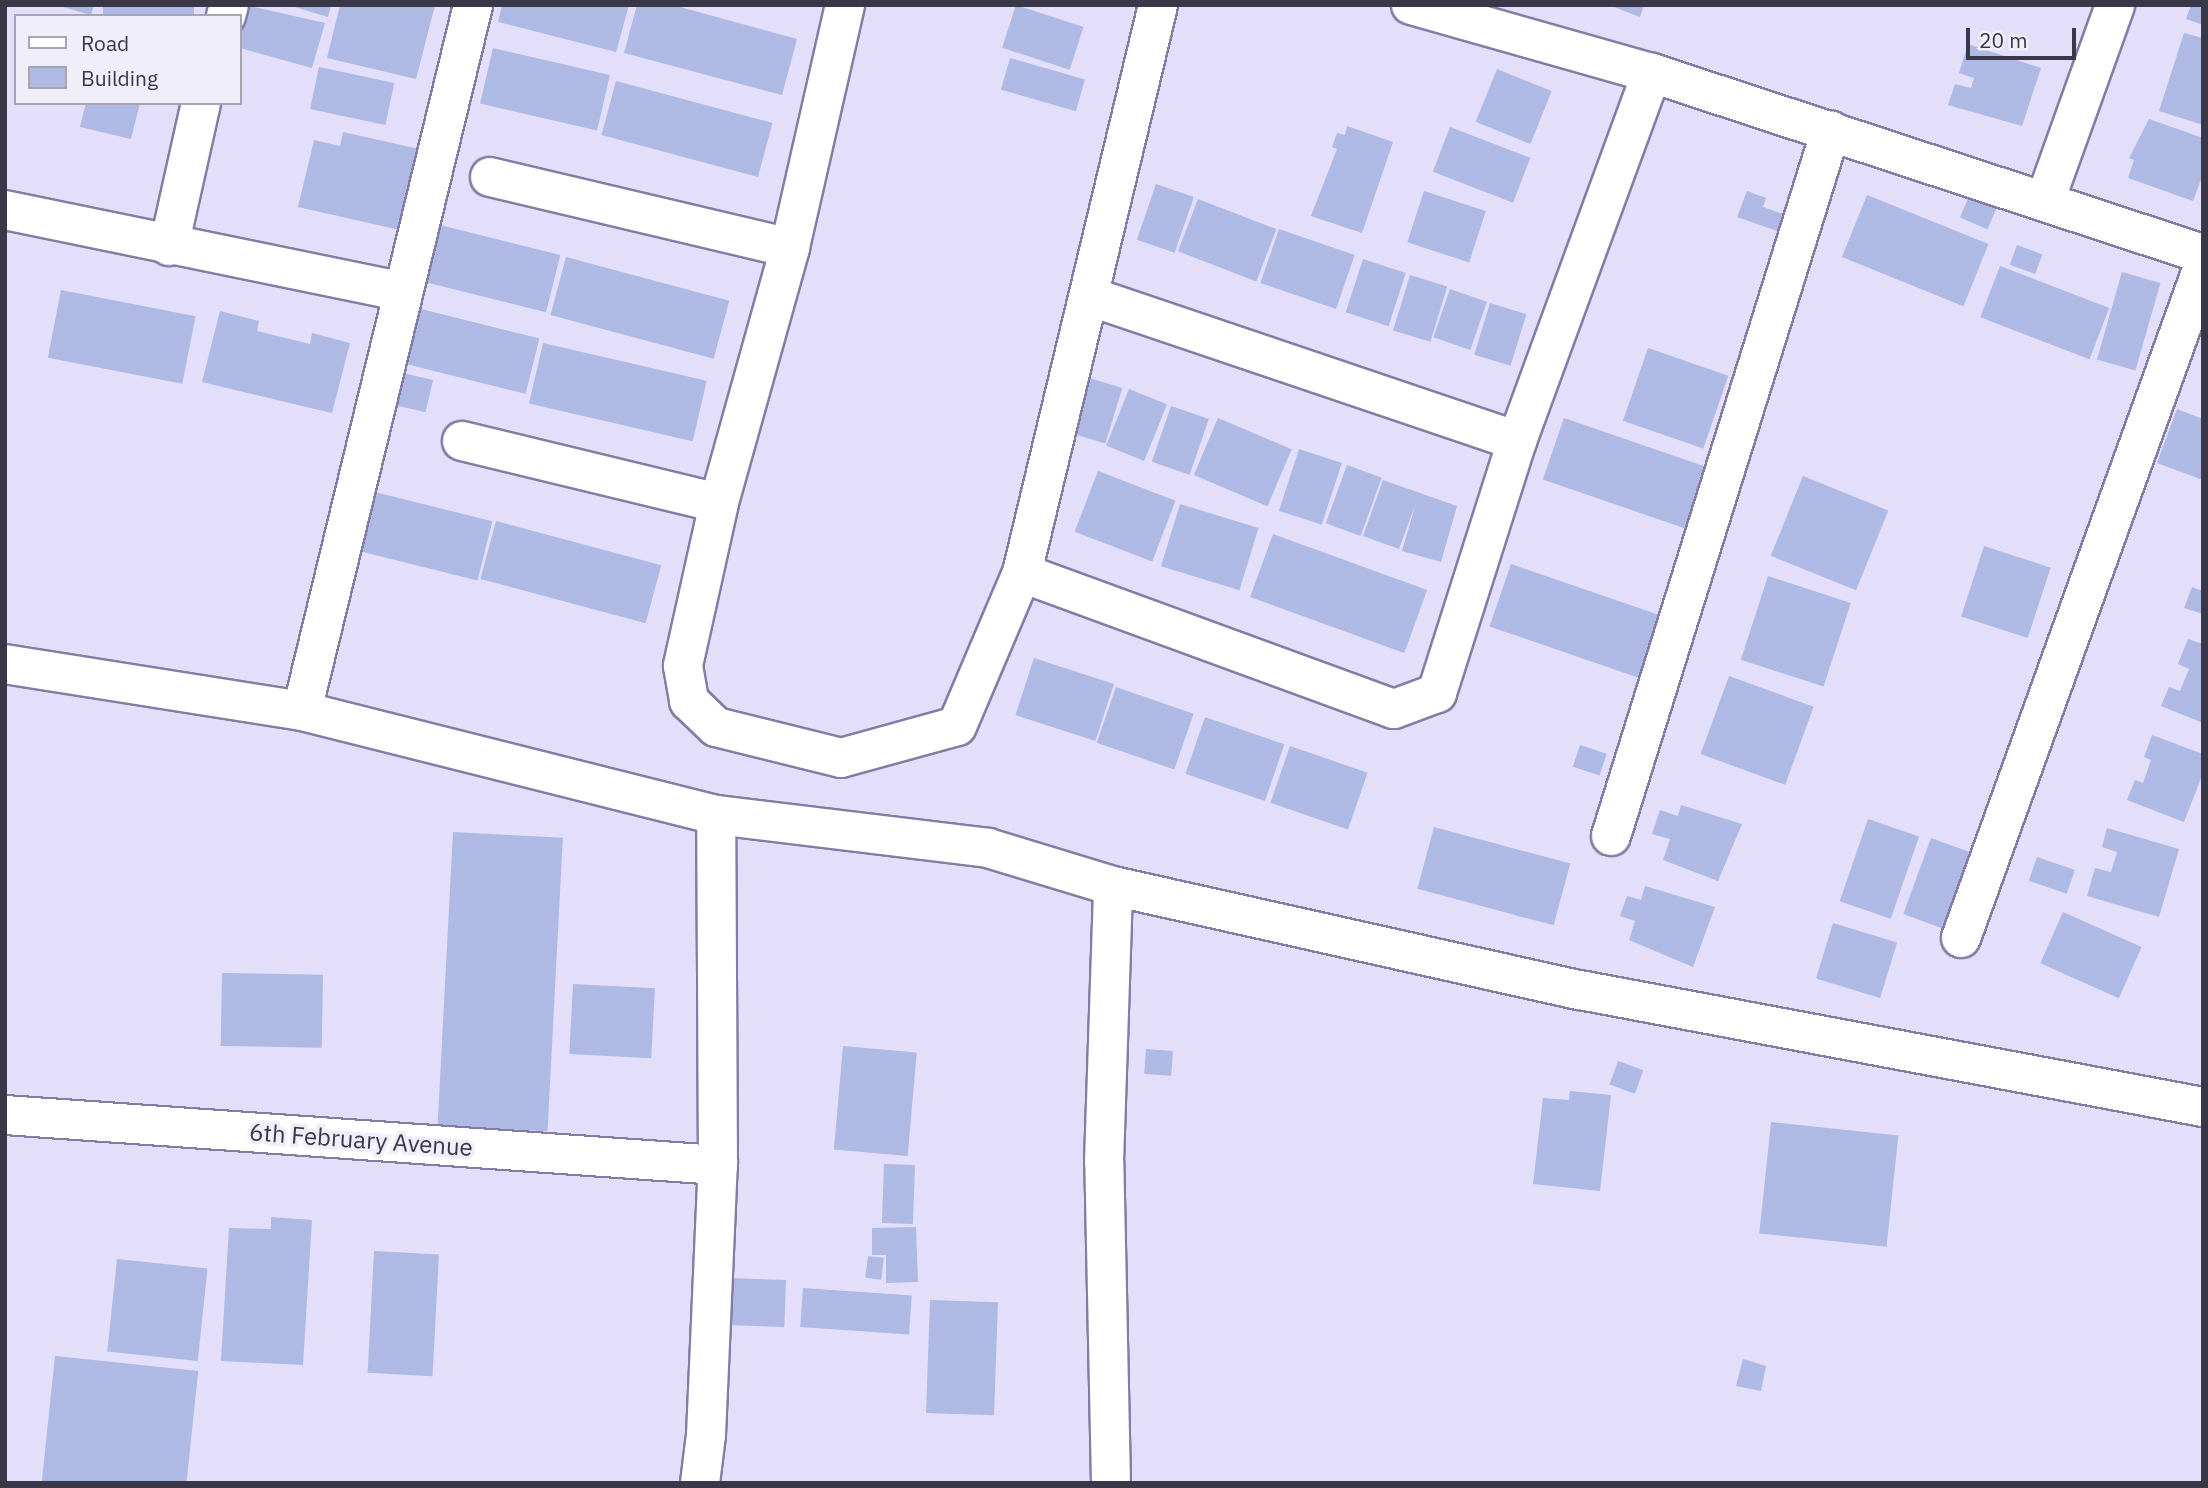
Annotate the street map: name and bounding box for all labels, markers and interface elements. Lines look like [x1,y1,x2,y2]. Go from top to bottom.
legend [14,14,242,105]
scale bar [1970,14,2080,58]
text: 20 m [1979,26,2028,54]
text: Road [81,29,129,57]
text: Building [81,64,158,92]
street label: 6th February Avenue [248,1118,474,1162]

